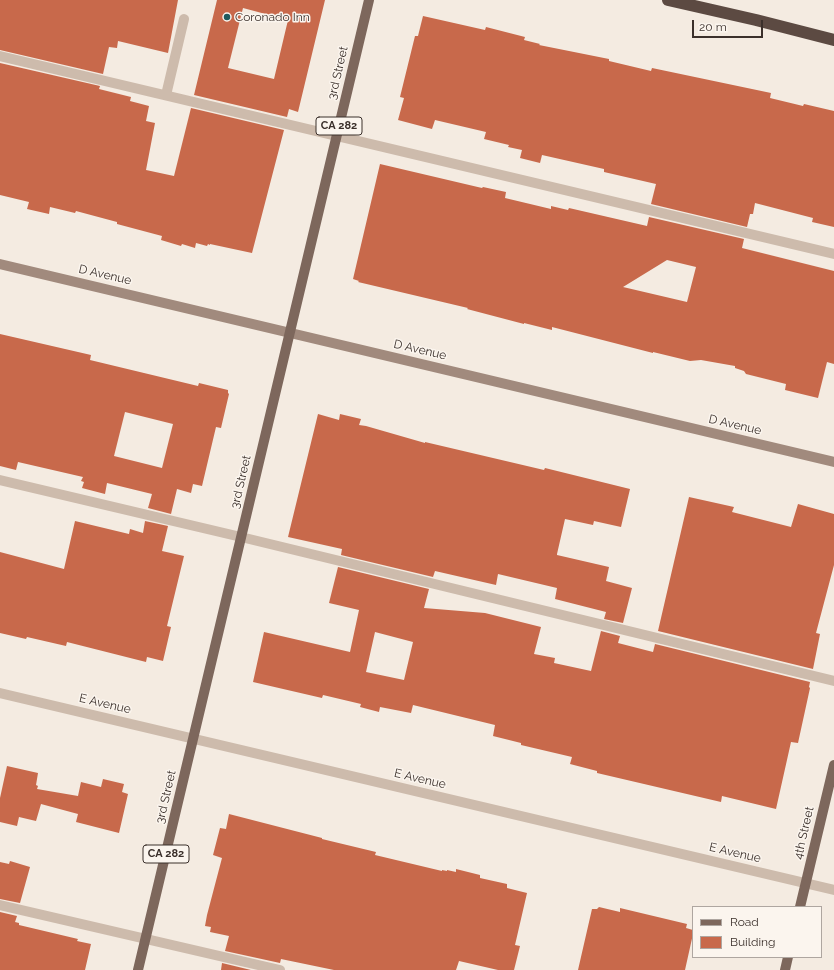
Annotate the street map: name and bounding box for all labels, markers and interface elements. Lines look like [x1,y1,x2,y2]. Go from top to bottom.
place label: Coronado Inn [235,10,310,24]
marker: Coronado Inn [222,12,232,22]
scale bar [694,12,765,38]
text: 20 m [699,20,727,34]
street label: 3rd Street [325,45,351,101]
road number: CA 282 [316,117,362,135]
street label: D Avenue [77,262,133,288]
street label: D Avenue [392,337,448,363]
street label: D Avenue [707,412,763,438]
street label: 3rd Street [228,454,254,510]
street label: E Avenue [78,691,132,717]
street label: E Avenue [393,766,447,792]
street label: 3rd Street [153,769,179,825]
street label: 4th Street [791,805,817,861]
street label: E Avenue [708,840,762,866]
road number: CA 282 [143,845,189,863]
legend [692,906,822,958]
text: Road [730,915,759,929]
text: Building [730,935,776,949]

